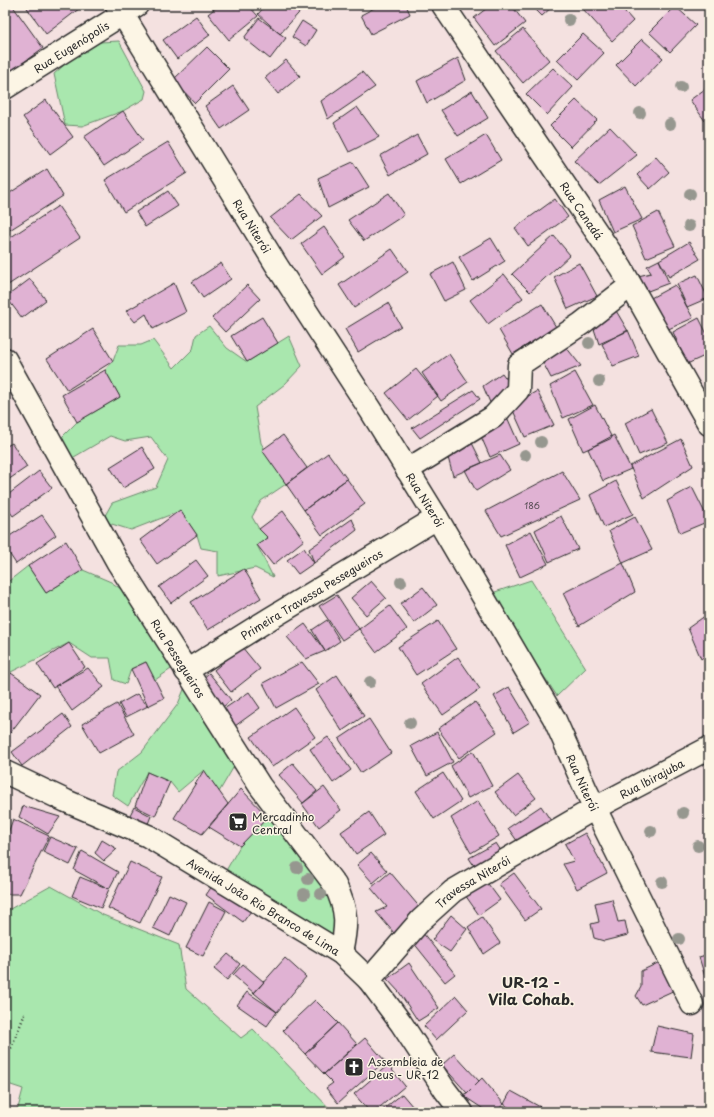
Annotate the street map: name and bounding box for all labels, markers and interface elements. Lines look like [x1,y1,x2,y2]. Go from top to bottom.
street label: Rua Eugenópolis [30,16,112,77]
street label: Rua Canadá [556,178,608,243]
street label: Rua Niterói [229,195,276,256]
street label: Rua Niterói [402,469,449,530]
house number: 186 [524,498,540,512]
street label: Primeira Travessa Pessegueiros [237,544,386,644]
street label: Rua Pessegueiros [147,615,210,701]
street label: Rua Niterói [563,751,604,814]
street label: Rua Ibirajuba [616,754,688,802]
place label: Mercadinho Central [252,808,314,838]
supermarket icon: Mercadinho Central [227,811,249,833]
street label: Travessa Niterói [431,851,513,912]
street label: Avenida João Rio Branco de Lima [184,853,344,959]
district label: UR-12 - Vila Cohab. [488,970,574,1010]
place label: Assembleia de Deus - UR-12 [368,1053,443,1083]
church icon: Assembleia de Deus - UR-12 [343,1056,365,1078]

